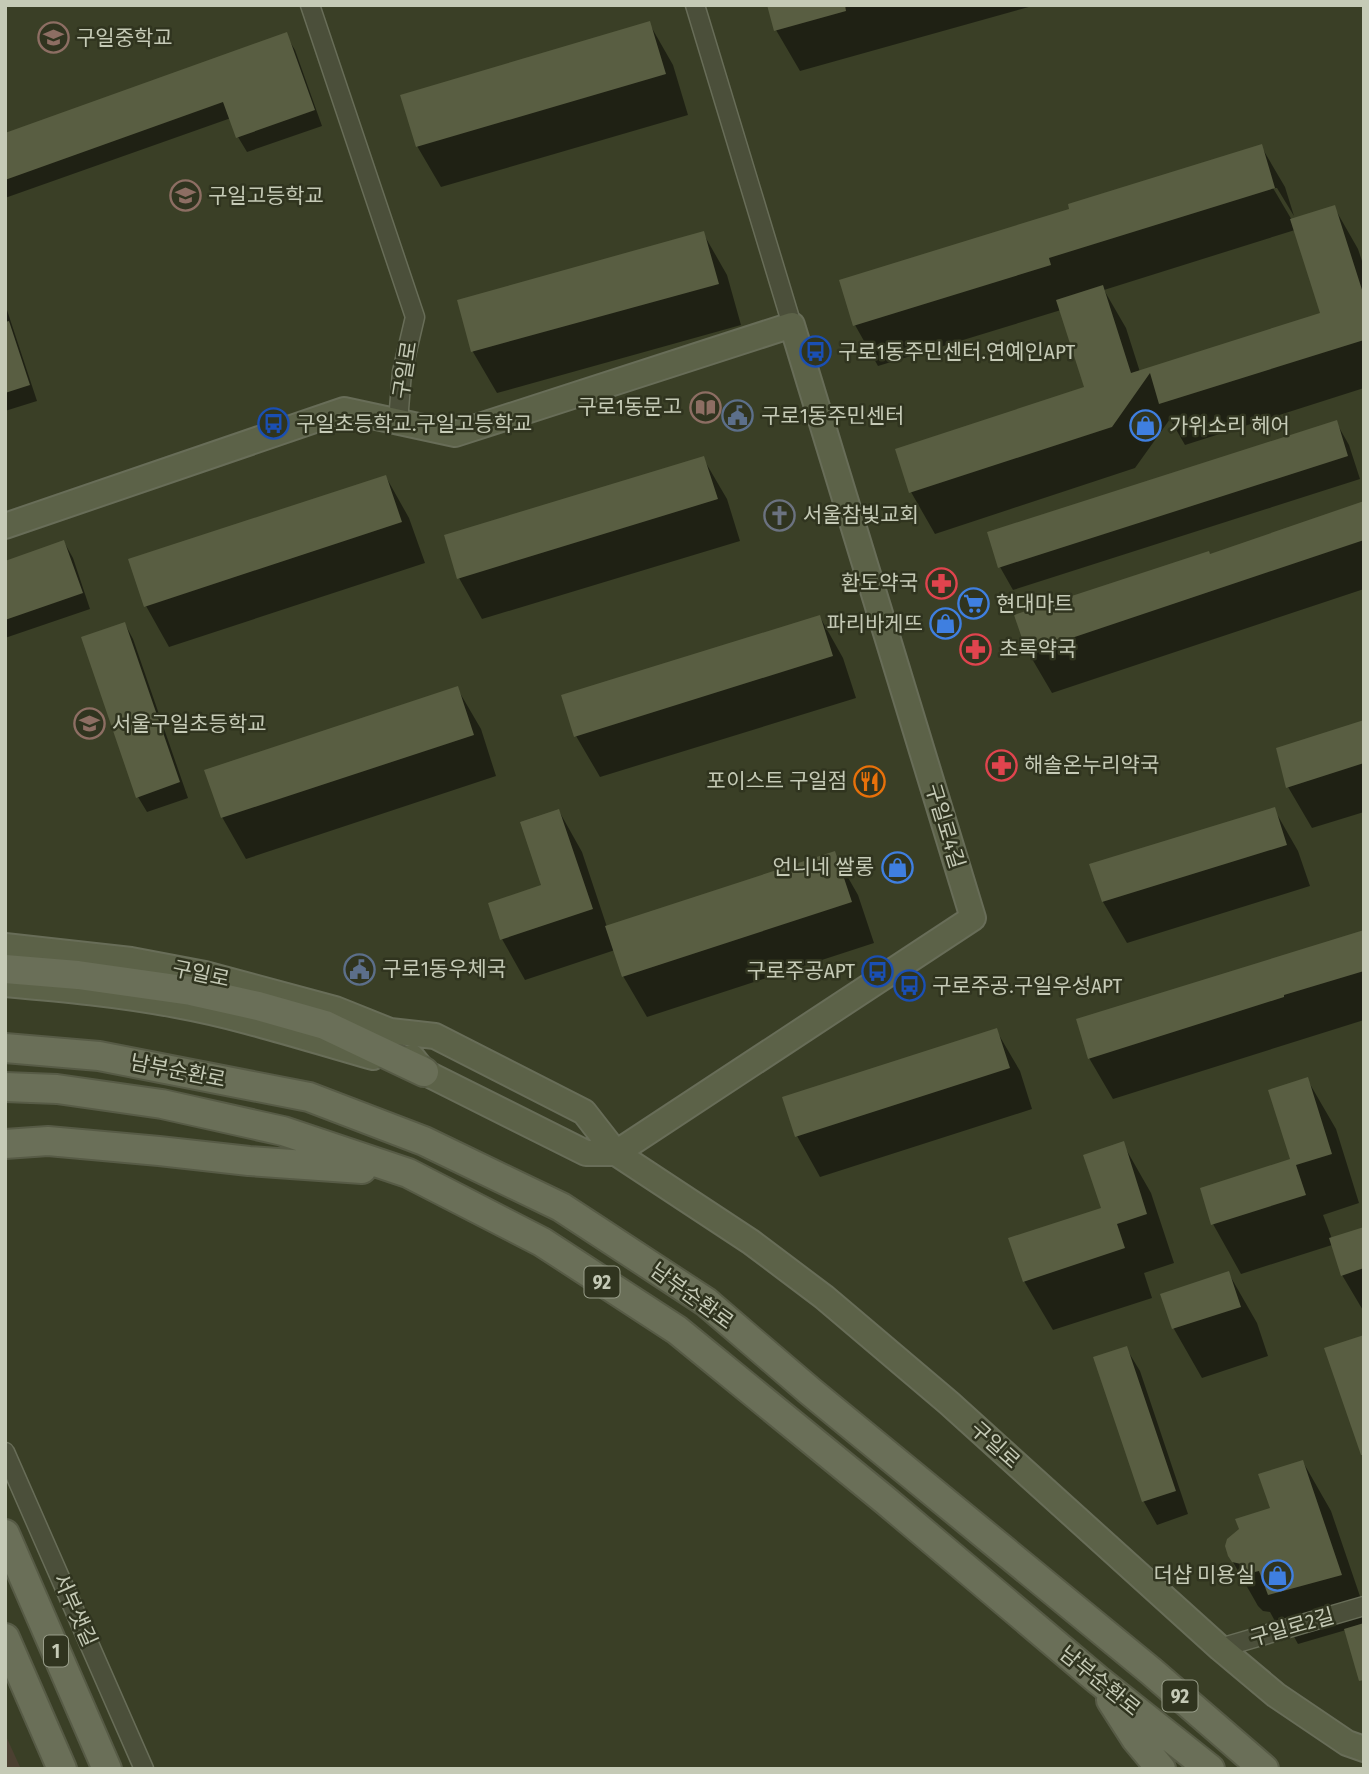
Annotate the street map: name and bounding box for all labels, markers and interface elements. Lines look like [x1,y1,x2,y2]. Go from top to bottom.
school or university icon: 구일중학교 [36,21,70,55]
place label: 구일중학교 [76,25,173,51]
school or university icon: 구일고등학교 [168,179,202,213]
place label: 구일고등학교 [208,183,324,209]
bus stop icon: 구로1동주민센터.연예인APT [798,335,832,369]
street label: 구일로 [388,339,422,401]
place label: 구로1동주민센터.연예인APT [838,339,1075,365]
library icon: 구로1동문고 [688,390,722,424]
place label: 구로1동문고 [577,394,682,420]
public building icon: 구로1동주민센터 [721,399,755,433]
place label: 구로1동주민센터 [761,403,904,429]
bus stop icon: 구일초등학교.구일고등학교 [256,407,290,441]
shop icon: 가위소리 헤어 [1129,409,1163,443]
place label: 구일초등학교.구일고등학교 [296,411,532,437]
place label: 가위소리 헤어 [1169,413,1290,439]
church icon: 서울참빛교회 [763,498,797,532]
place label: 서울참빛교회 [803,502,919,528]
pharmacy icon: 환도약국 [924,566,958,600]
place label: 환도약국 [841,570,918,596]
supermarket icon: 현대마트 [956,587,990,621]
place label: 현대마트 [996,591,1073,617]
shop icon: 파리바게뜨 [929,607,963,641]
place label: 파리바게뜨 [826,611,923,637]
pharmacy icon: 초록약국 [959,632,993,666]
place label: 초록약국 [999,636,1076,662]
school or university icon: 서울구일초등학교 [72,707,106,741]
place label: 서울구일초등학교 [112,711,267,737]
pharmacy icon: 해솔온누리약국 [984,748,1018,782]
place label: 해솔온누리약국 [1024,752,1159,778]
restaurant icon: 포이스트 구일점 [853,764,887,798]
place label: 포이스트 구일점 [707,768,847,794]
street label: 구일로4길 [920,780,970,872]
shop icon: 언니네 쌀롱 [880,850,914,884]
place label: 언니네 쌀롱 [772,854,874,880]
public building icon: 구로1동우체국 [342,952,376,986]
bus stop icon: 구로주공APT [861,954,895,988]
street label: 구일로 [170,955,232,993]
place label: 구로1동우체국 [382,956,506,982]
place label: 구로주공APT [746,958,855,984]
bus stop icon: 구로주공.구일우성APT [892,969,926,1003]
place label: 구로주공.구일우성APT [932,973,1123,999]
street label: 남부순환로 [128,1049,228,1093]
street label: 남부순환로 [645,1257,739,1335]
road number: 92 [584,1266,620,1298]
street label: 구일로 [965,1416,1025,1474]
shop icon: 더샵 미용실 [1261,1558,1295,1592]
place label: 더샵 미용실 [1153,1562,1255,1588]
street label: 서부샛길 [47,1569,103,1651]
street label: 구일로2길 [1247,1603,1337,1651]
road number: 1 [44,1636,68,1666]
street label: 남부순환로 [1054,1640,1146,1722]
road number: 92 [1162,1680,1198,1712]

